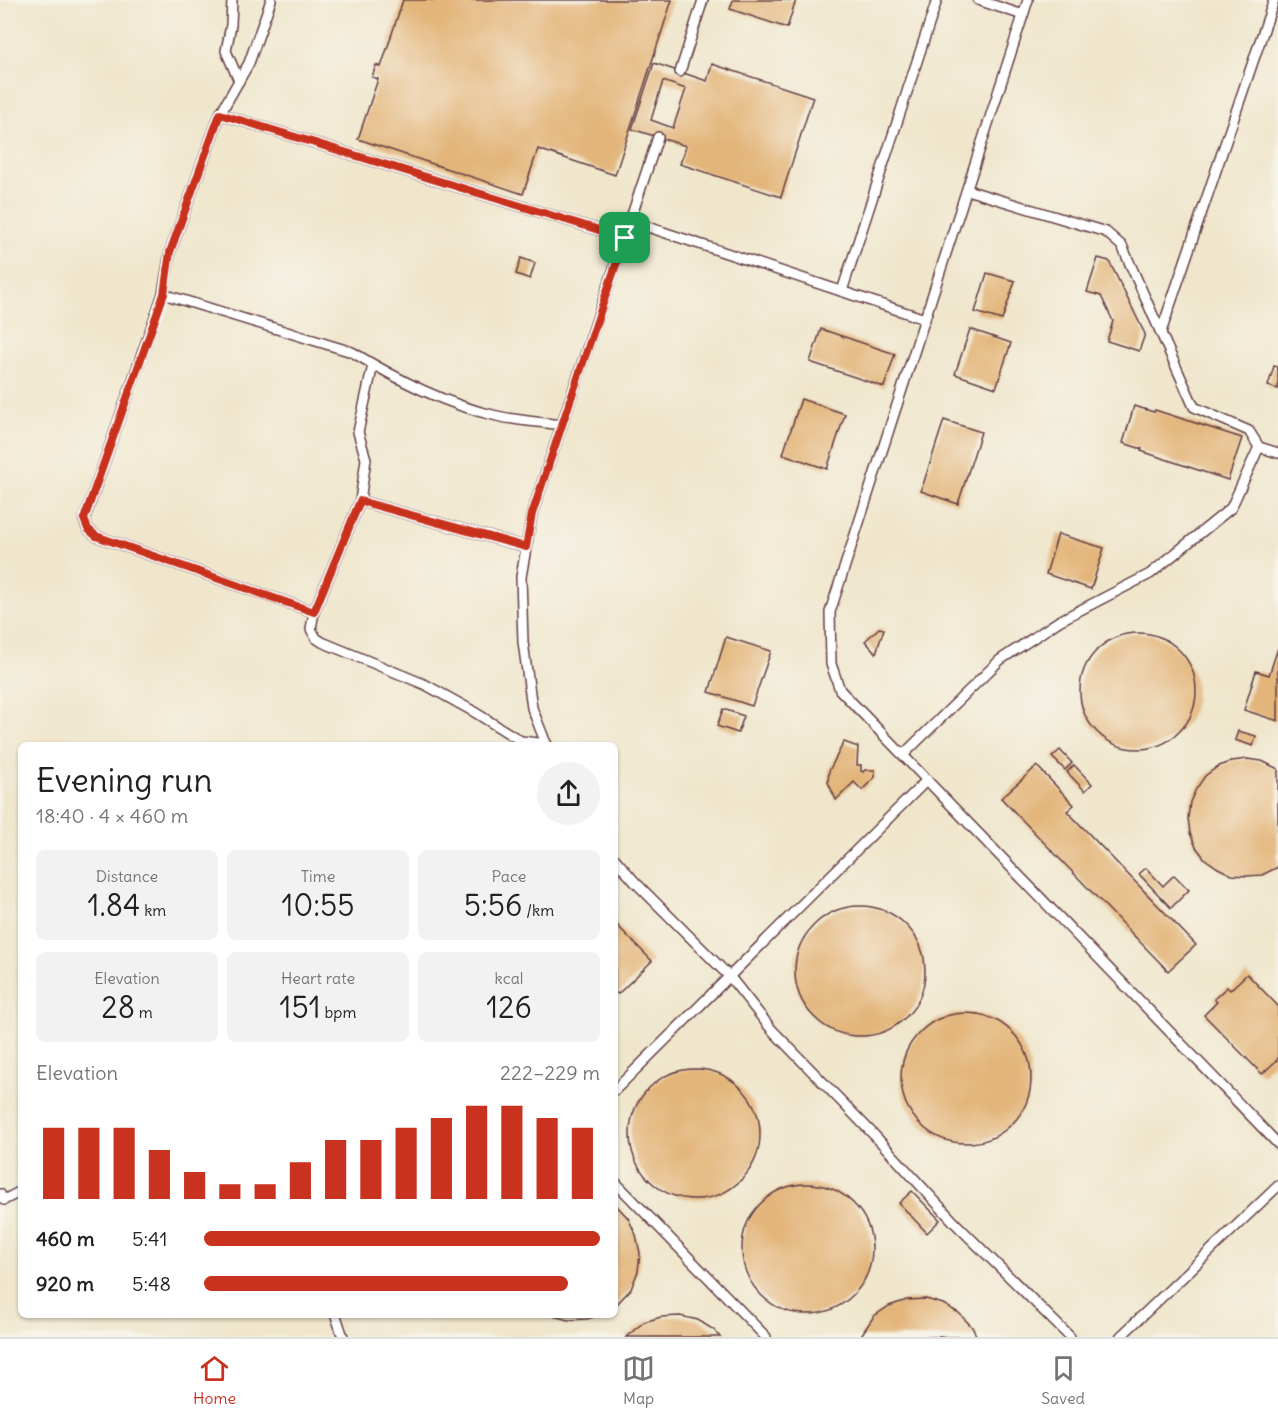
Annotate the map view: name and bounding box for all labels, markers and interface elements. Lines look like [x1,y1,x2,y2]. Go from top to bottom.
pin [599,212,650,263]
icon: arrive [608,221,641,254]
text: Evening run [36,759,212,801]
button: share [537,762,600,825]
text: 18:40 · 4 × 460 m [36,803,188,828]
text: Distance [96,866,158,886]
text: Time [301,866,335,886]
text: Pace [492,866,526,886]
text: 1.84 [88,886,140,924]
text: 10:55 [282,886,354,924]
text: 5:56 [464,886,522,924]
text: km [140,900,166,920]
text: /km [522,900,554,920]
text: Elevation [94,968,160,988]
text: Heart rate [281,968,355,988]
text: kcal [495,968,523,988]
text: 28 [101,988,135,1026]
text: 151 [280,988,321,1026]
text: 126 [486,988,532,1026]
text: m [135,1002,153,1022]
text: bpm [321,1002,356,1022]
text: Elevation [36,1060,118,1085]
text: 222–229 m [500,1060,600,1085]
text: 460 m [36,1226,95,1251]
text: 5:41 [132,1226,167,1251]
text: 920 m [36,1271,94,1296]
text: 5:48 [132,1271,171,1296]
tab: Home [193,1352,236,1408]
tab: Map [622,1352,655,1408]
tab: Saved [1041,1352,1085,1408]

